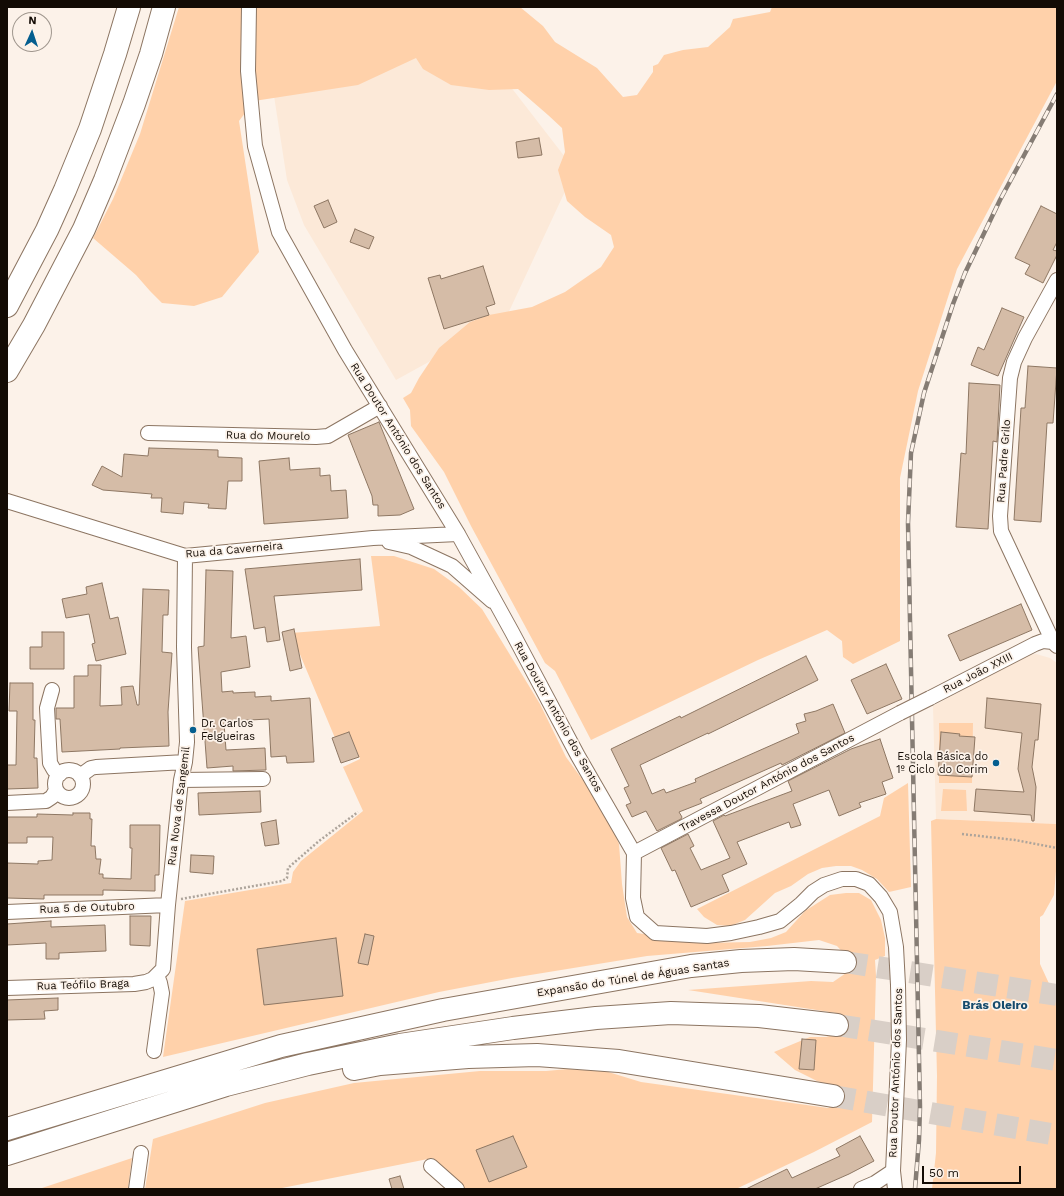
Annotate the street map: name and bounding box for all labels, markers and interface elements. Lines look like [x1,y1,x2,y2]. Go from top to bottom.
north arrow [12,12,52,52]
text: N [28,14,37,27]
street label: Rua Doutor António dos Santos [347,360,449,512]
street label: Rua Padre Grilo [995,419,1013,503]
street label: Rua do Mourelo [226,429,310,443]
street label: Rua da Caverneira [185,539,283,561]
street label: Rua Doutor António dos Santos [511,639,605,795]
street label: Rua João XXIII [941,650,1015,696]
place label: Dr. Carlos Felgueiras [201,717,255,743]
marker: Dr. Carlos Felgueiras [188,725,198,735]
street label: Travessa Doutor António dos Santos [677,731,857,835]
street label: Rua Nova de Sangemil [165,746,193,866]
place label: Escola Básica do 1º Ciclo do Corim [896,750,988,776]
marker: Escola Básica do 1º Ciclo do Corim [991,758,1001,768]
street label: Rua 5 de Outubro [39,900,135,916]
street label: Expansão do Túnel de Águas Santas [536,956,730,1000]
street label: Rua Teófilo Braga [36,977,130,993]
street label: Rua Doutor António dos Santos [886,988,906,1158]
district label: Brás Oleiro [962,998,1028,1012]
scale bar [924,1158,1023,1184]
text: 50 m [929,1166,959,1180]

